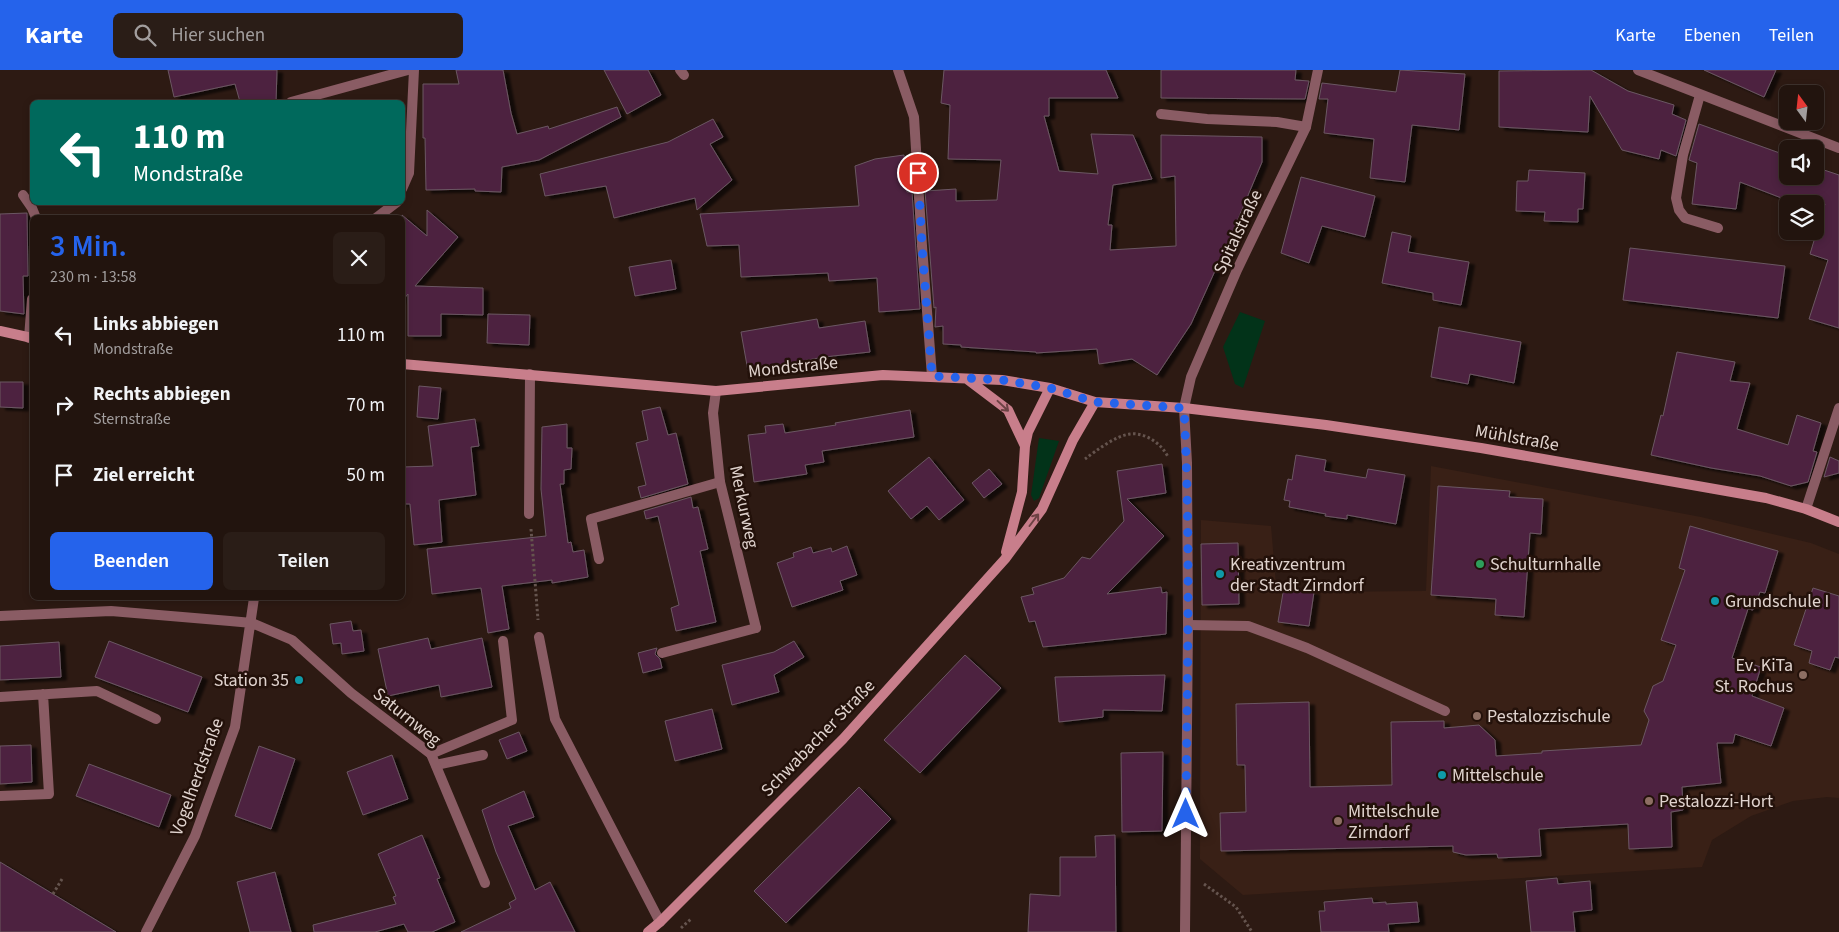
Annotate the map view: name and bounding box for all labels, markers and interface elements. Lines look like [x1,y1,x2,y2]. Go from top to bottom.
search box [113,13,463,58]
text: Karte [25,18,83,53]
icon: search [131,21,159,49]
text: Hier suchen [171,22,265,49]
text: Karte [1615,23,1656,48]
text: Ebenen [1684,23,1741,48]
text: Teilen [1769,23,1814,48]
north arrow [1779,85,1824,130]
map controls [1779,85,1824,240]
text: 110 m [133,112,225,162]
icon: left [50,120,115,185]
button: sound [1779,140,1824,185]
pin [897,152,939,194]
text: Mondstraße [133,158,243,190]
icon: arrive [904,159,932,187]
street label: Spitalstraße [1207,185,1269,278]
button: layers [1779,195,1824,240]
text: 3 Min. [50,225,127,268]
button: close [333,232,385,284]
text: 230 m · 13:58 [50,266,137,288]
text: Links abbiegen [93,311,219,338]
icon: left [50,321,78,349]
text: 110 m [337,322,385,349]
text: Mondstraße [93,338,173,360]
street label: Mondstraße [747,350,839,384]
text: Rechts abbiegen [93,381,231,408]
icon: right [50,391,78,419]
text: 70 m [347,392,385,419]
one-way arrow [997,400,1009,412]
text: Sternstraße [93,408,171,430]
street label: Mühlstraße [1473,418,1561,458]
icon: arrive [50,461,78,489]
text: Ziel erreicht [93,462,194,489]
text: 50 m [347,462,385,489]
street label: Merkurweg [723,463,765,551]
one-way arrow [1029,513,1039,527]
button: Beenden [50,532,213,590]
button: Teilen [223,532,385,590]
place label: Kreativzentrum der Stadt Zirndorf [1230,552,1365,598]
place label: Schulturnhalle [1490,552,1601,577]
marker: Schulturnhalle [1474,558,1486,570]
marker: Kreativzentrum der Stadt Zirndorf [1214,568,1226,580]
place label: Grundschule I [1725,589,1829,614]
marker: Grundschule I [1709,595,1721,607]
place label: Ev. KiTa St. Rochus [1714,653,1793,699]
place label: Station 35 [214,668,289,693]
marker: Ev. KiTa St. Rochus [1797,669,1809,681]
marker: Station 35 [293,674,305,686]
street label: Schwabacher Straße [755,674,881,802]
street label: Saturnweg [368,682,446,752]
place label: Pestalozzischule [1487,704,1611,729]
marker: Pestalozzischule [1471,710,1483,722]
street label: Vogelherdstraße [164,715,230,839]
place label: Mittelschule [1452,763,1544,788]
marker: Mittelschule [1436,769,1448,781]
position arrow [1159,787,1211,839]
place label: Pestalozzi-Hort [1659,789,1773,814]
marker: Pestalozzi-Hort [1643,795,1655,807]
place label: Mittelschule Zirndorf [1348,799,1440,845]
marker: Mittelschule Zirndorf [1332,815,1344,827]

